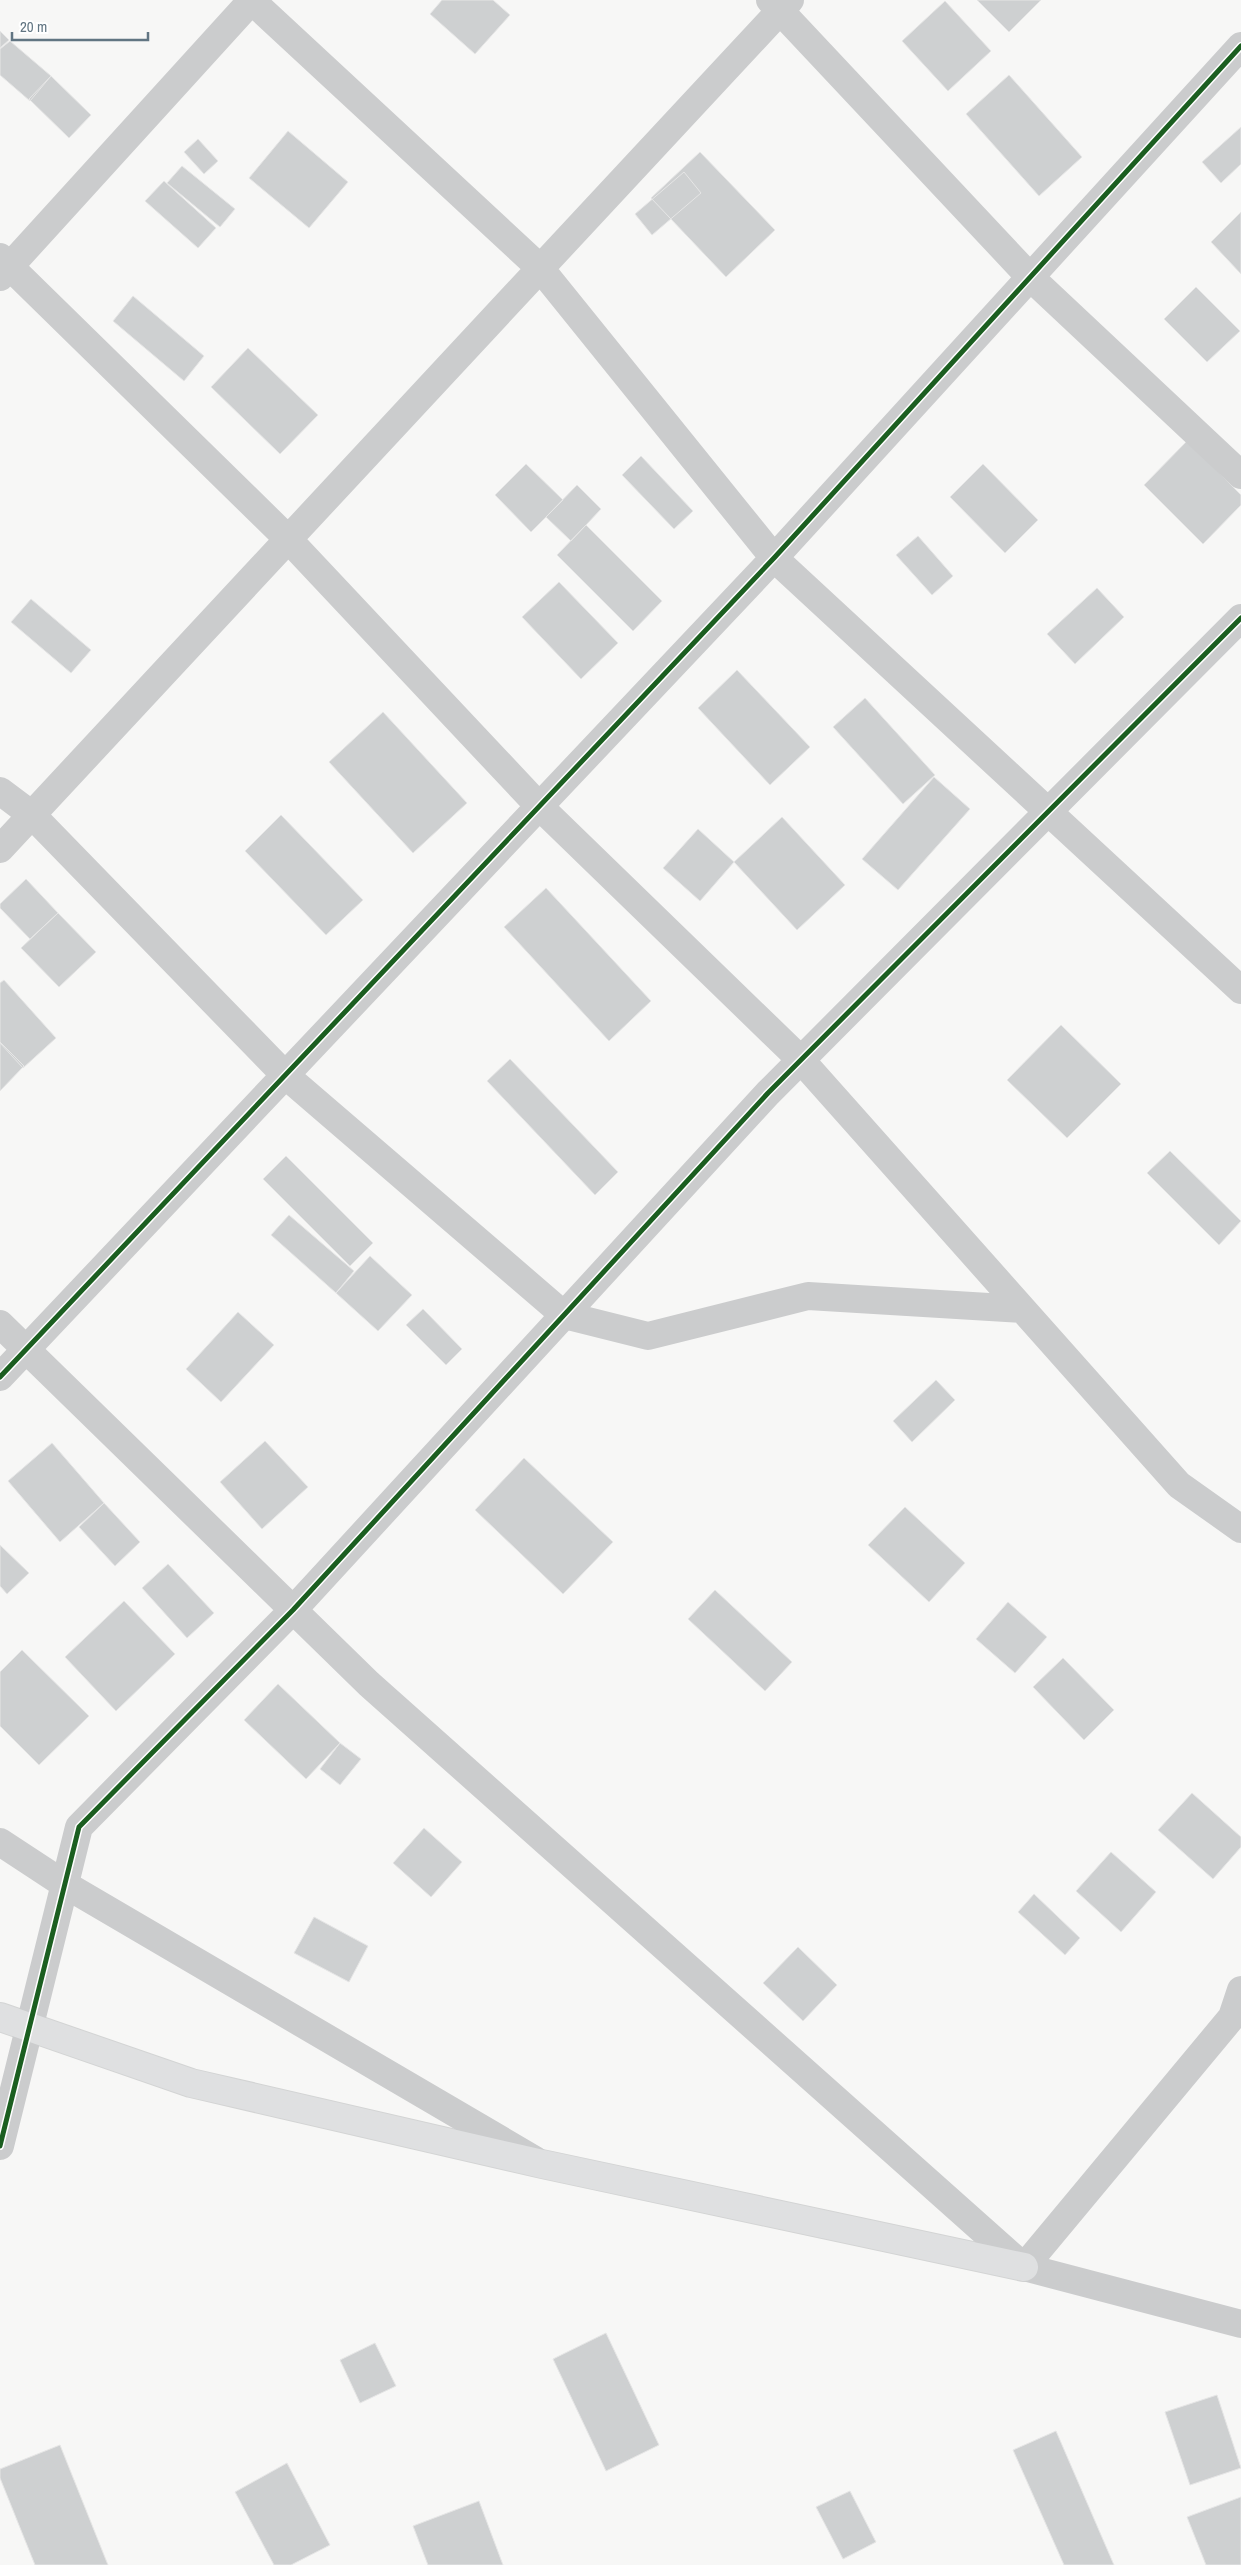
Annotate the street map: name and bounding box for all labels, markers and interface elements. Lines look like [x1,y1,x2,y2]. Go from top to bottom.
scale bar [12,10,149,42]
text: 20 m [20,16,47,37]

